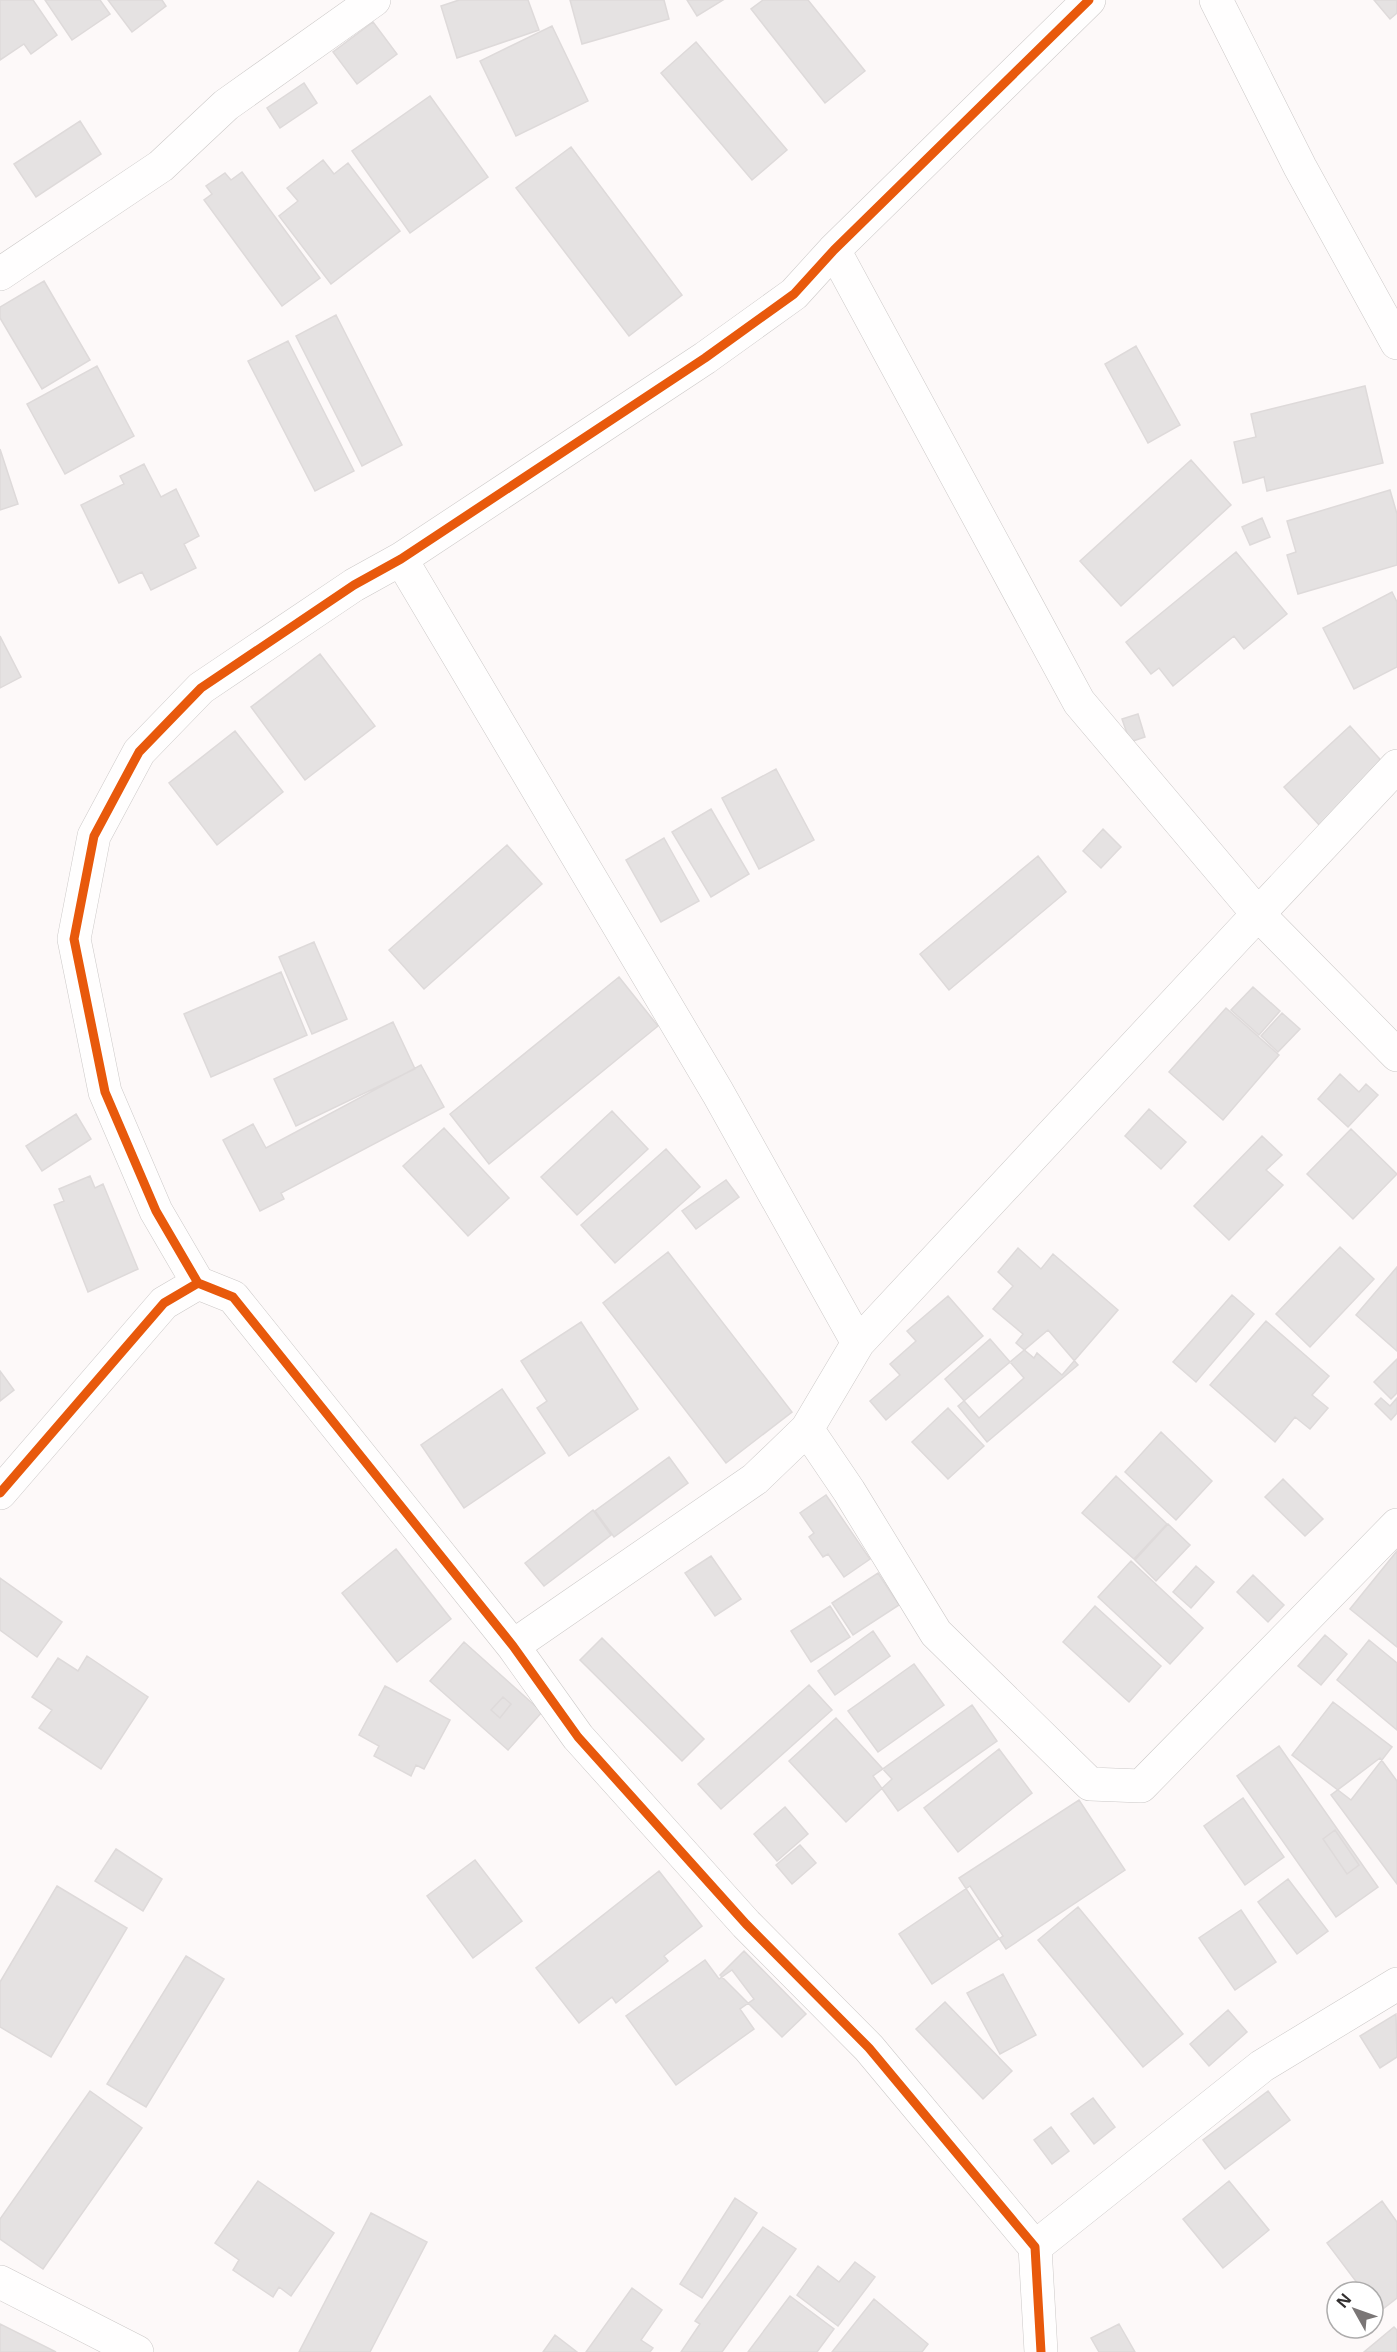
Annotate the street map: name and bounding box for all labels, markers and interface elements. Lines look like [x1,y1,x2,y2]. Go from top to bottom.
north arrow [1325,2280,1385,2340]
text: N [1331,2288,1356,2312]

